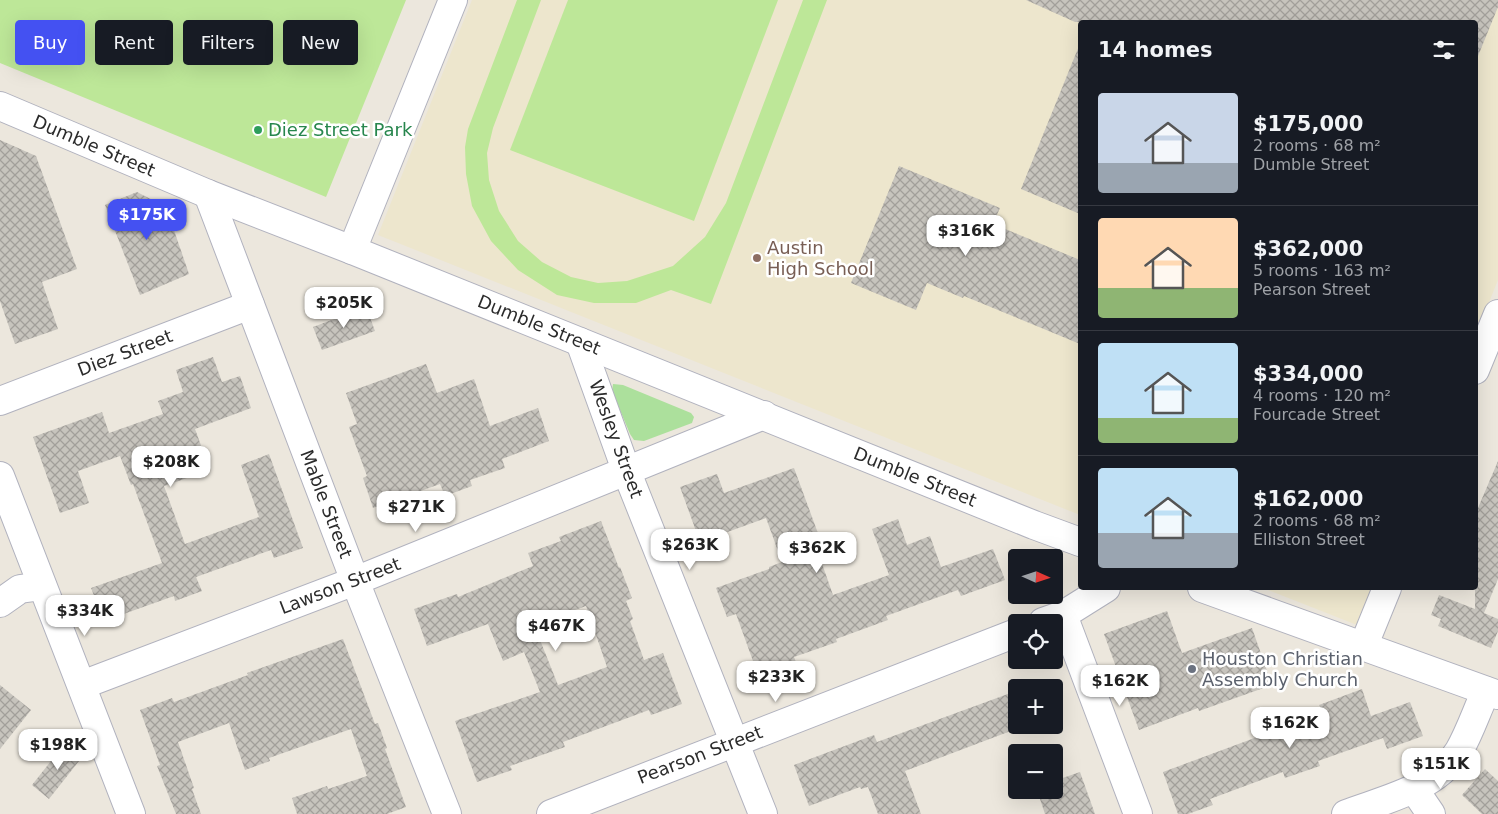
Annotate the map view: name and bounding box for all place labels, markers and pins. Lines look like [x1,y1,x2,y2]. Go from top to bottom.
place label: Diez Street Park [268,119,413,140]
marker: Diez Street Park [252,124,264,136]
pin: $175K [112,198,182,241]
pin: $316K [931,214,1001,257]
place label: Austin High School [767,237,874,279]
marker: Austin High School [751,252,763,264]
pin: $205K [309,286,379,329]
pin: $208K [136,446,206,488]
pin: $271K [381,490,451,533]
pin: $263K [655,528,725,571]
pin: $362K [782,532,852,574]
pin: $334K [50,594,120,637]
pin: $467K [521,610,591,652]
place label: Houston Christian Assembly Church [1202,648,1363,690]
pin: $233K [741,660,811,703]
marker: Houston Christian Assembly Church [1186,663,1198,675]
pin: $162K [1085,664,1155,707]
pin: $162K [1255,706,1325,749]
pin: $198K [23,728,93,771]
pin: $151K [1406,748,1476,790]

